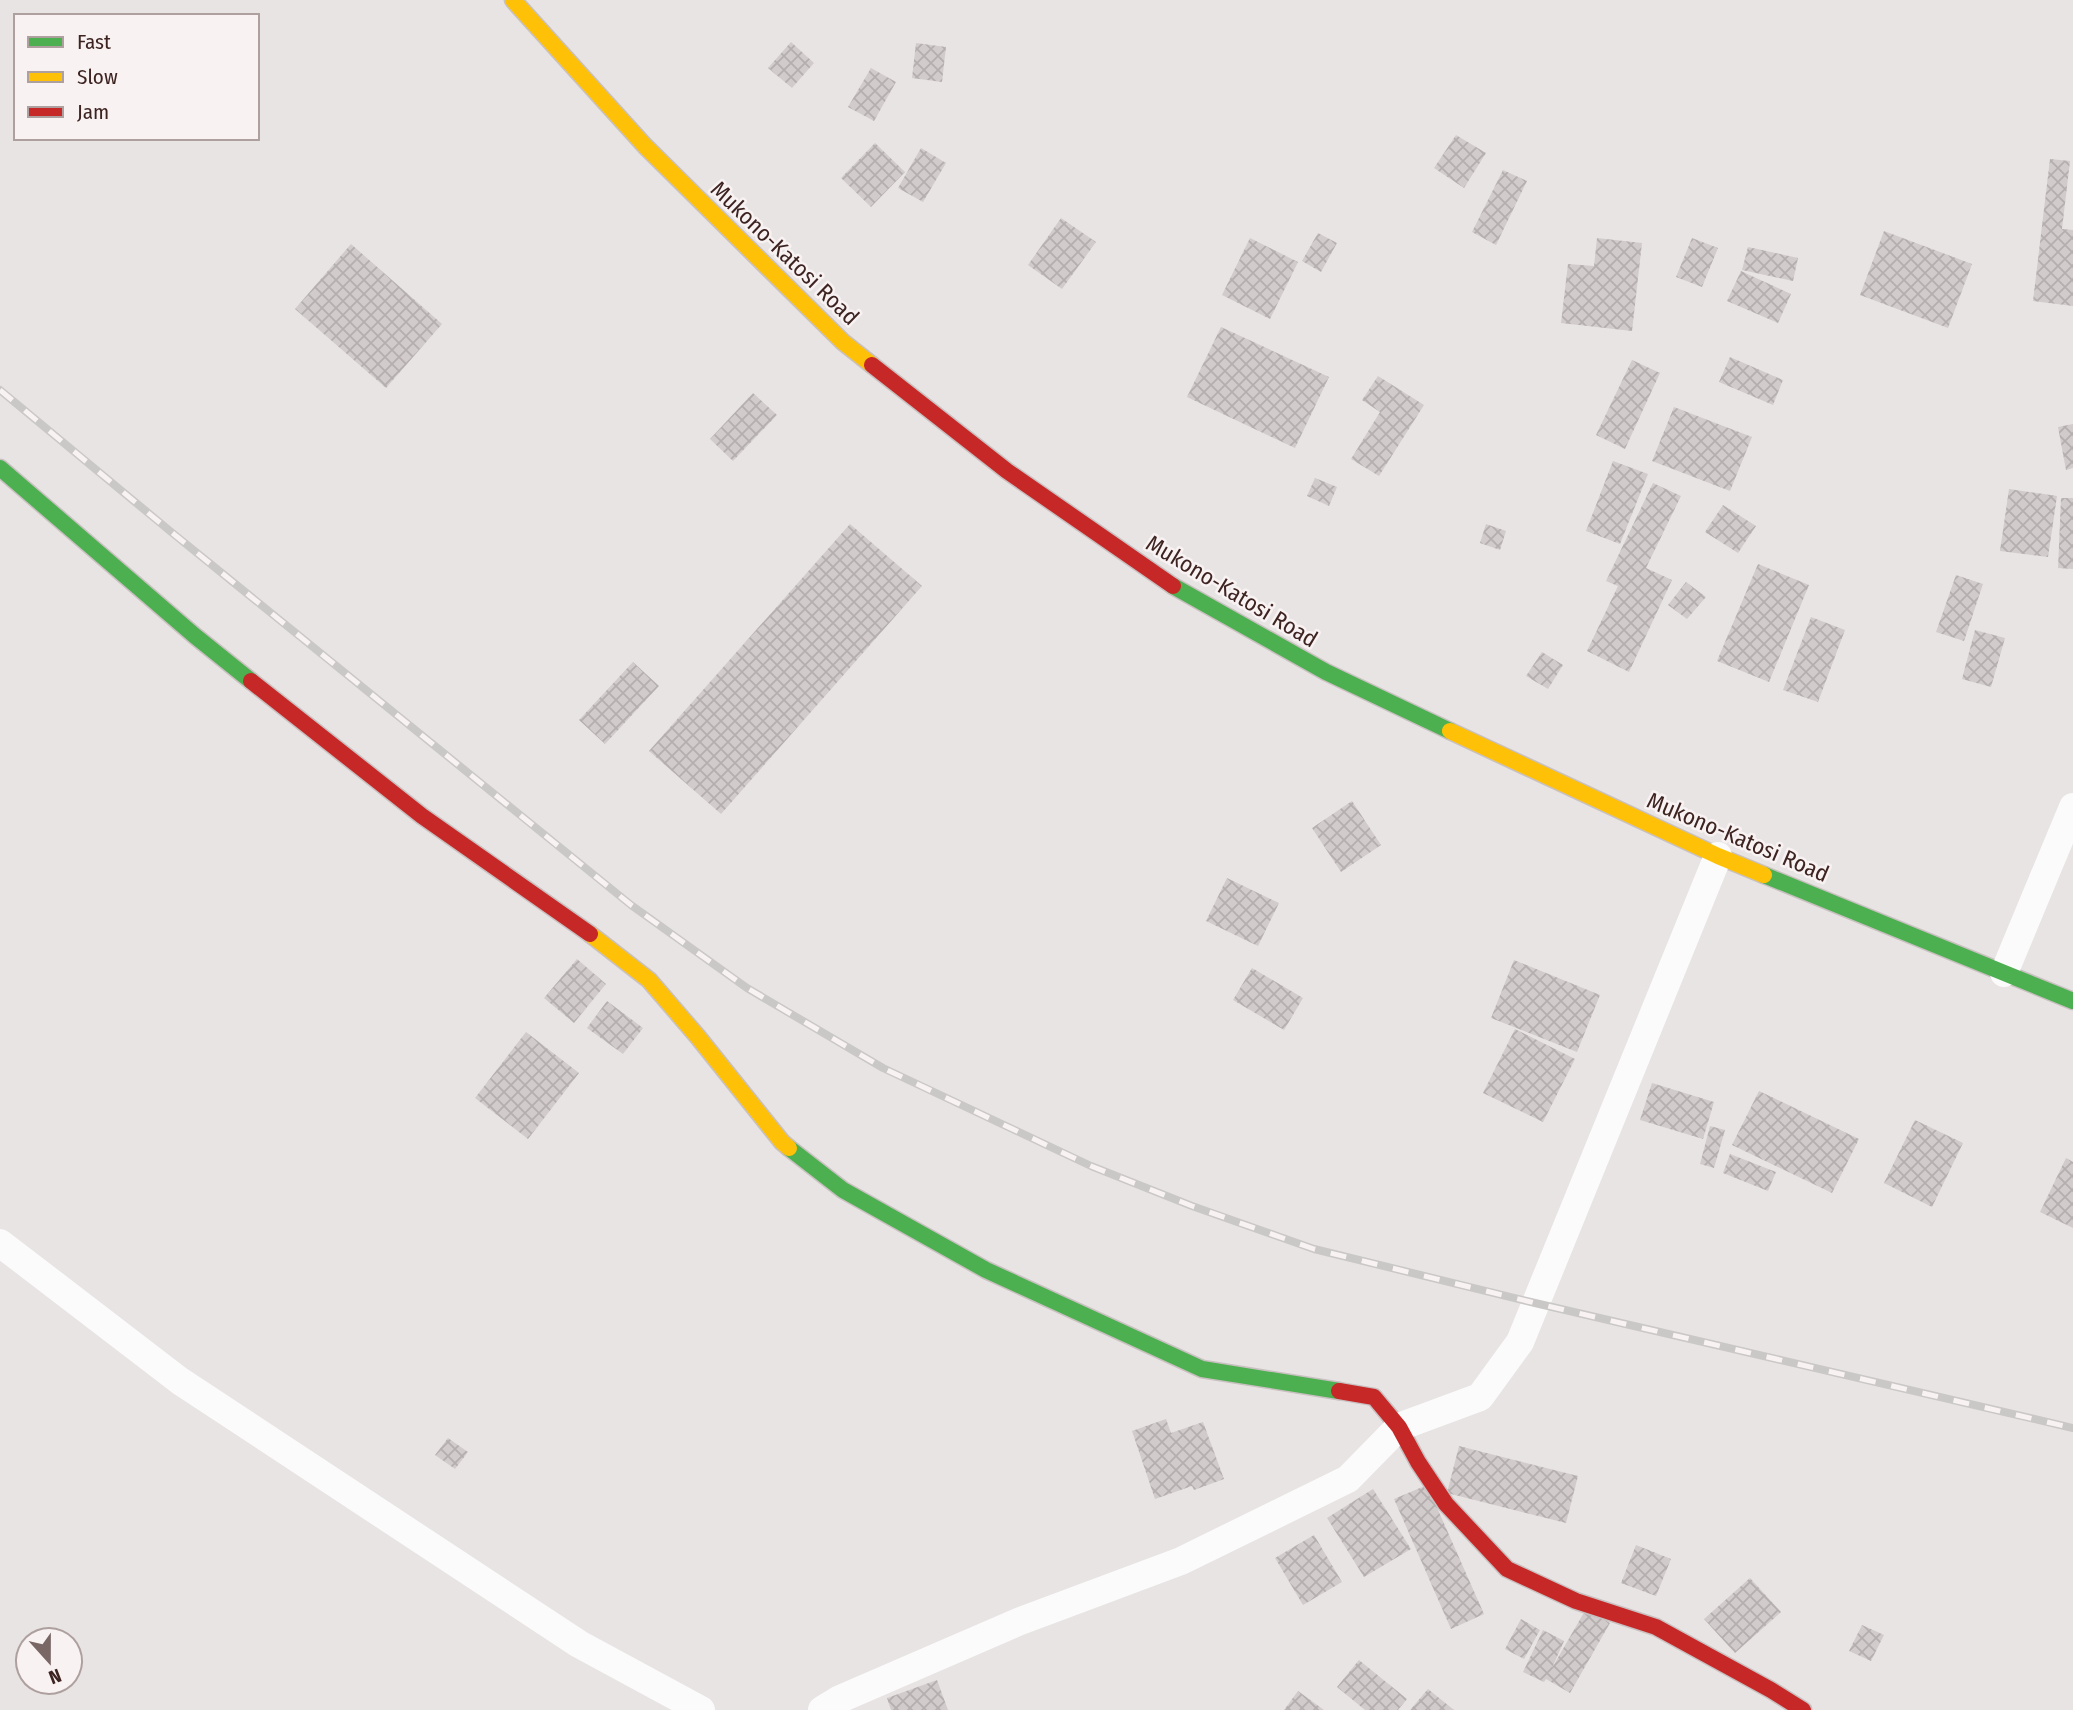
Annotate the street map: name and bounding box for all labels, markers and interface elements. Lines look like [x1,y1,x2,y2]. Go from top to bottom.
legend [14,14,259,140]
text: Fast [77,29,111,55]
text: Slow [77,64,118,90]
text: Jam [77,99,109,125]
street label: Mukono-Katosi Road [705,175,865,331]
street label: Mukono-Katosi Road [1141,529,1323,653]
street label: Mukono-Katosi Road [1643,786,1833,888]
north arrow [14,1626,84,1696]
text: N [45,1664,64,1689]

